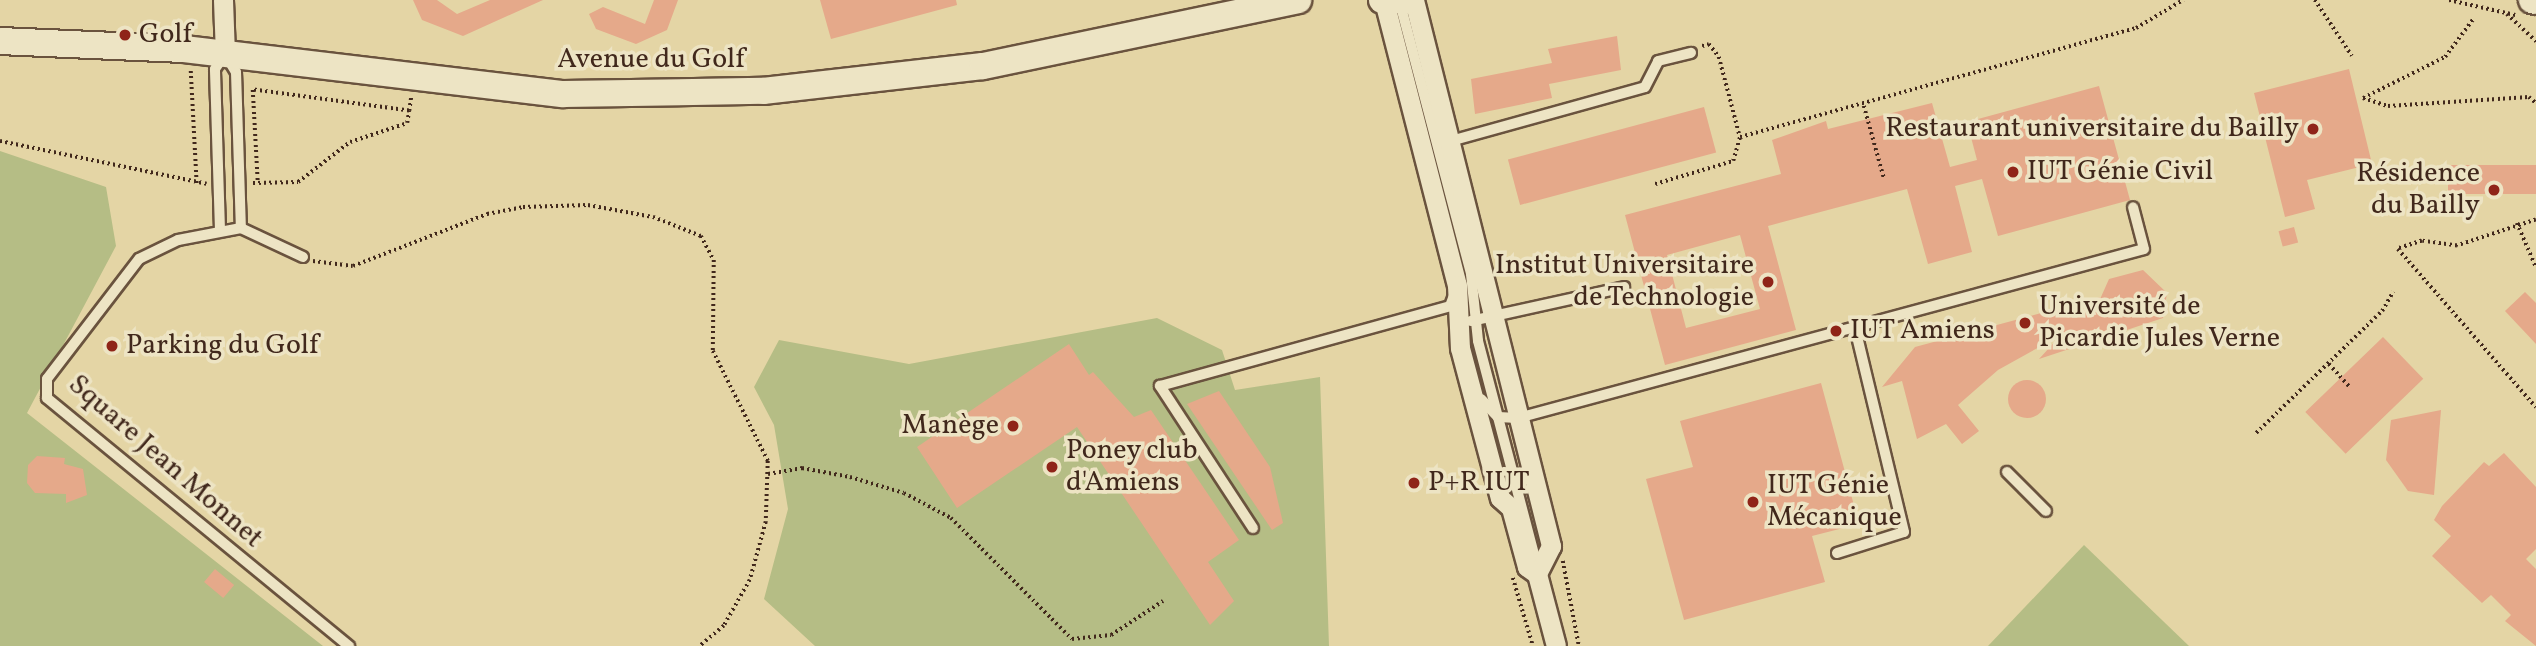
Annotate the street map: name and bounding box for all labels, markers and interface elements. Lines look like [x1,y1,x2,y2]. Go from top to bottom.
place label: Golf [139,18,192,52]
marker: Golf [117,27,133,43]
street label: Avenue du Golf [557,43,745,77]
place label: Restaurant universitaire du Bailly [1885,112,2299,146]
marker: Restaurant universitaire du Bailly [2305,121,2321,137]
place label: IUT Génie Civil [2027,155,2214,189]
place label: Résidence du Bailly [2356,157,2480,223]
marker: IUT Génie Civil [2005,164,2021,180]
marker: Résidence du Bailly [2486,182,2502,198]
place label: Institut Universitaire de Technologie [1495,249,1754,315]
marker: Institut Universitaire de Technologie [1760,274,1776,290]
place label: Université de Picardie Jules Verne [2039,290,2281,356]
place label: IUT Amiens [1850,314,1996,348]
marker: Université de Picardie Jules Verne [2017,315,2033,331]
marker: IUT Amiens [1828,323,1844,339]
place label: Parking du Golf [126,329,318,363]
marker: Parking du Golf [104,338,120,354]
street label: Square Jean Monnet [61,368,269,556]
place label: Manège [901,409,999,443]
marker: Manège [1005,418,1021,434]
place label: Poney club d'Amiens [1066,434,1198,500]
marker: Poney club d'Amiens [1044,459,1060,475]
place label: P+R IUT [1428,466,1530,500]
place label: IUT Génie Mécanique [1767,469,1902,535]
marker: P+R IUT [1406,475,1422,491]
marker: IUT Génie Mécanique [1745,494,1761,510]

